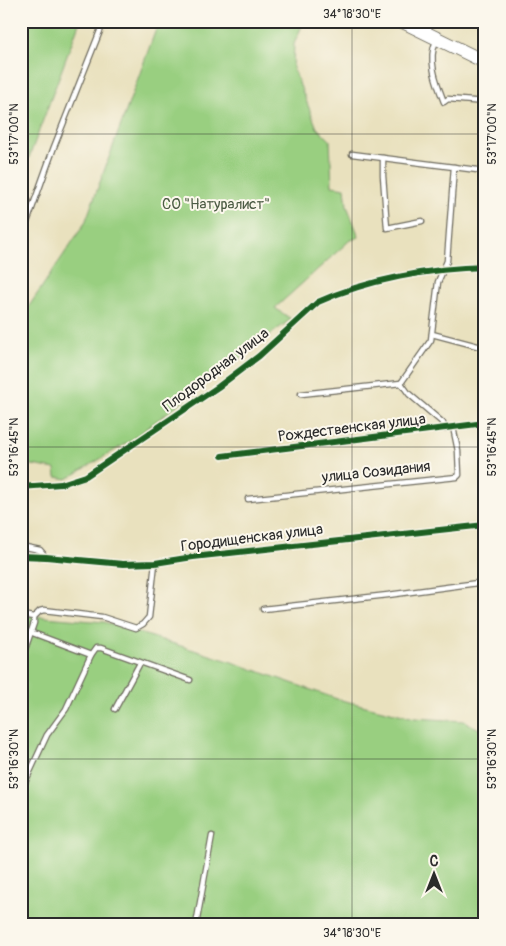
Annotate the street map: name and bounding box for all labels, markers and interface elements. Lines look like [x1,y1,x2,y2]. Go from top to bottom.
text: 34°18'30"E [323,7,381,22]
text: 53°17'00"N [7,103,22,165]
text: 53°17'00"N [485,103,500,165]
park label: СО "Натуралист" [162,195,270,214]
street label: Плодородная улица [159,324,273,416]
street label: Рождественская улица [277,410,427,446]
text: 53°16'45"N [7,418,22,476]
text: 53°16'45"N [485,418,500,476]
street label: улица Созидания [320,457,431,487]
street label: Городищенская улица [180,520,324,556]
text: 53°16'30"N [7,729,22,789]
text: 53°16'30"N [485,729,500,789]
north arrow [408,848,458,898]
text: С [430,853,439,870]
text: 34°18'30"E [323,926,381,941]

